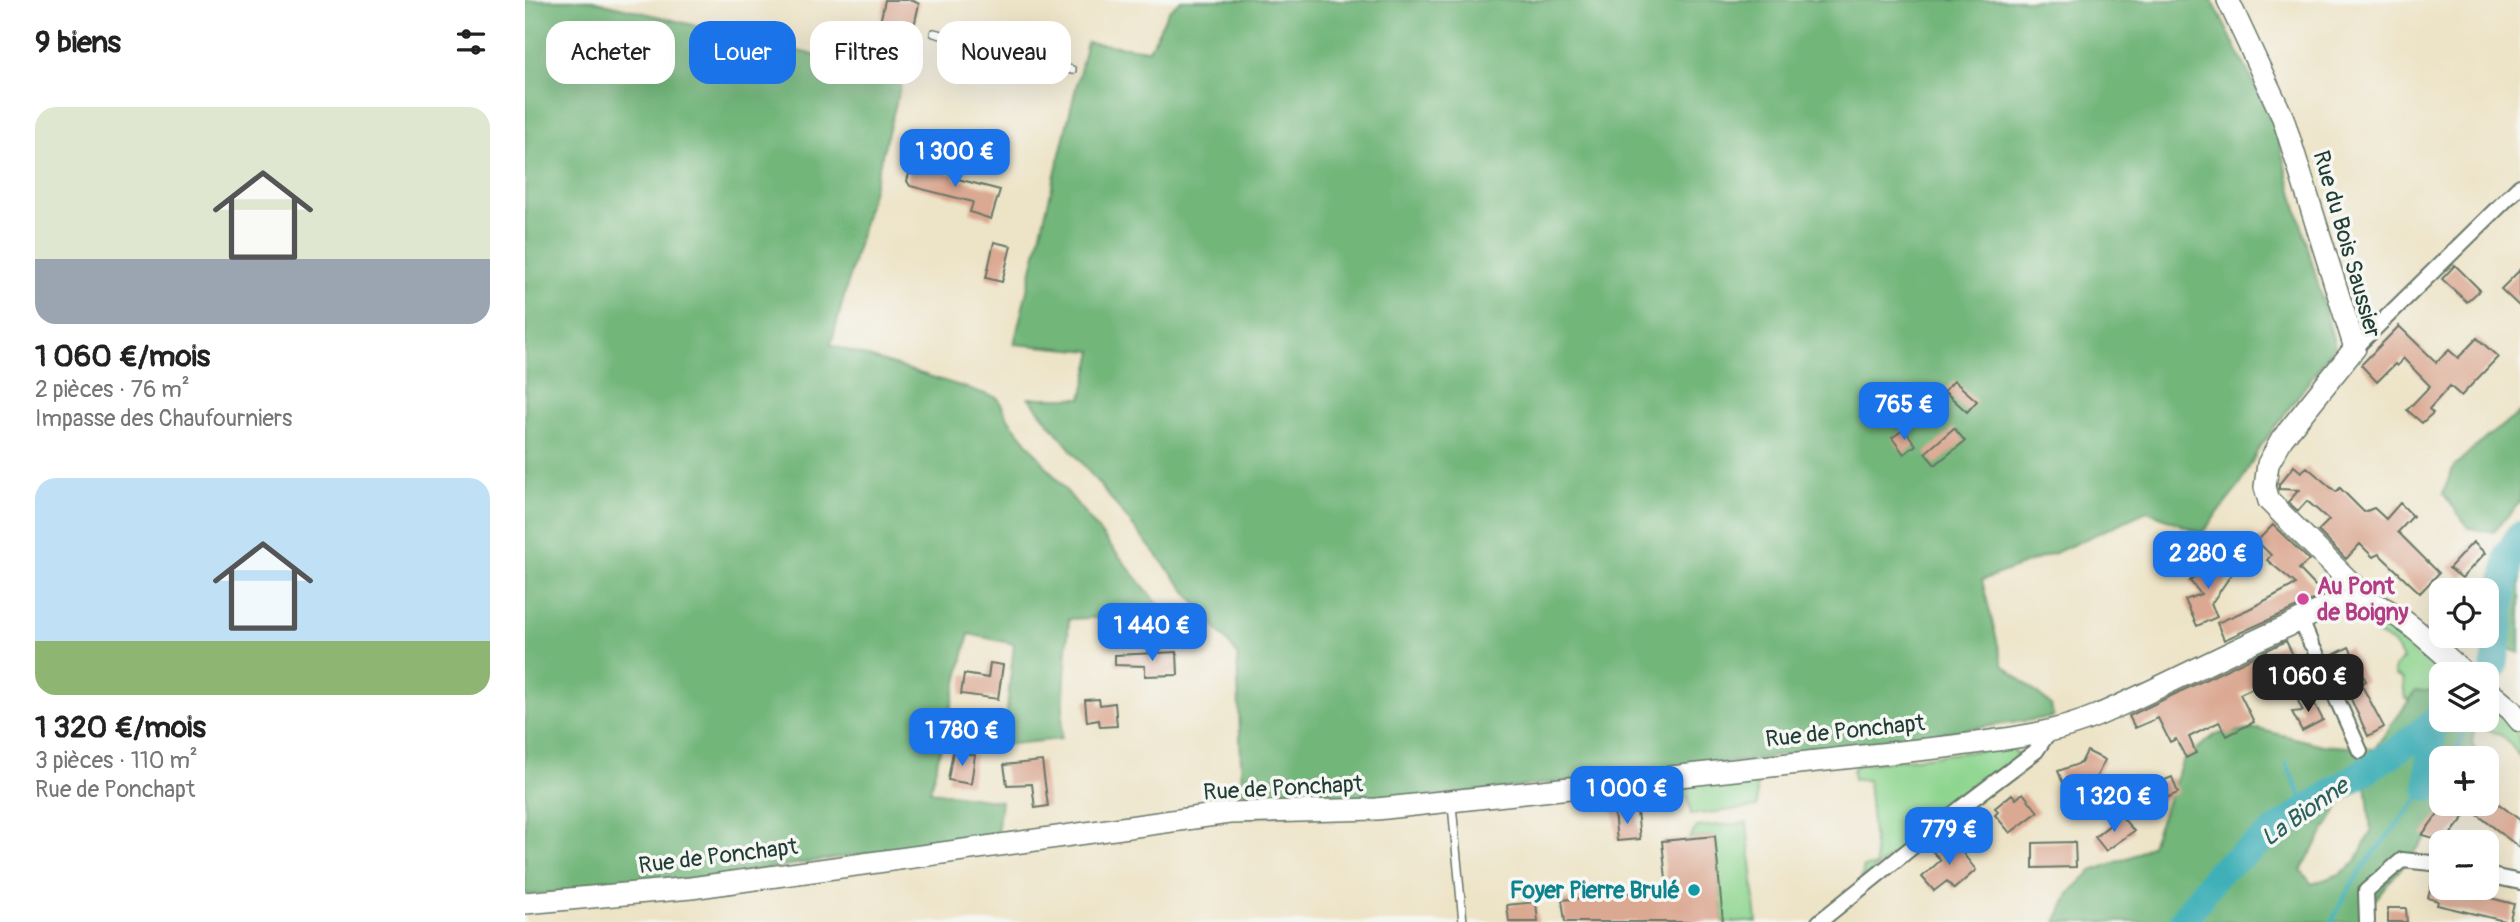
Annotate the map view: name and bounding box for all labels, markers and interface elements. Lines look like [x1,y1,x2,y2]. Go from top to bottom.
chip: Acheter [546,21,675,84]
chip: Louer [689,21,796,84]
chip: Filtres [810,21,923,84]
chip: Nouveau [937,21,1071,84]
icon: filters [452,23,490,61]
text: 9 biens [35,24,121,61]
pin: 1 300 € [890,130,1020,189]
text: 1 300 € [916,137,994,166]
street label: Rue du Bois Saussier [2306,147,2388,341]
icon: home [200,152,326,278]
text: 1 060 €/mois [35,338,210,375]
text: 2 pièces · 76 m² [35,375,190,404]
pin: 765 € [1855,382,1953,442]
text: 765 € [1875,390,1933,419]
text: Impasse des Chaufourniers [35,404,292,433]
icon: home [200,523,326,649]
pin: 2 280 € [2143,532,2273,591]
text: 2 280 € [2169,539,2247,568]
place label: Au Pont de Boigny [2317,572,2408,627]
map controls [2429,578,2499,900]
button: locate [2429,578,2499,648]
marker: Au Pont de Boigny [2295,591,2311,607]
pin: 1 440 € [1087,604,1217,663]
text: 1 440 € [1114,611,1190,640]
pin: 1 060 € [2243,654,2373,714]
text: 1 060 € [2269,662,2347,691]
button: layers [2429,662,2499,732]
pin: 1 780 € [897,708,1027,768]
street label: Rue de Ponchapt [1764,708,1927,754]
text: 1 320 €/mois [35,709,206,746]
text: 1 780 € [925,716,999,745]
text: 3 pièces · 110 m² [35,746,198,775]
button: + [2429,746,2499,816]
pin: 1 000 € [1562,766,1692,826]
street label: Rue de Ponchapt [1202,769,1364,807]
water label: La Bionne [2256,770,2356,852]
text: 1 000 € [1586,774,1668,803]
pin: 1 320 € [2049,774,2179,834]
text: Rue de Ponchapt [35,775,195,804]
text: 1 320 € [2076,782,2152,811]
pin: 779 € [1900,808,1998,867]
text: 779 € [1921,815,1977,844]
button: − [2429,830,2499,900]
street label: Rue de Ponchapt [637,832,800,880]
place label: Foyer Pierre Brulé [1510,876,1680,905]
marker: Foyer Pierre Brulé [1686,882,1702,898]

